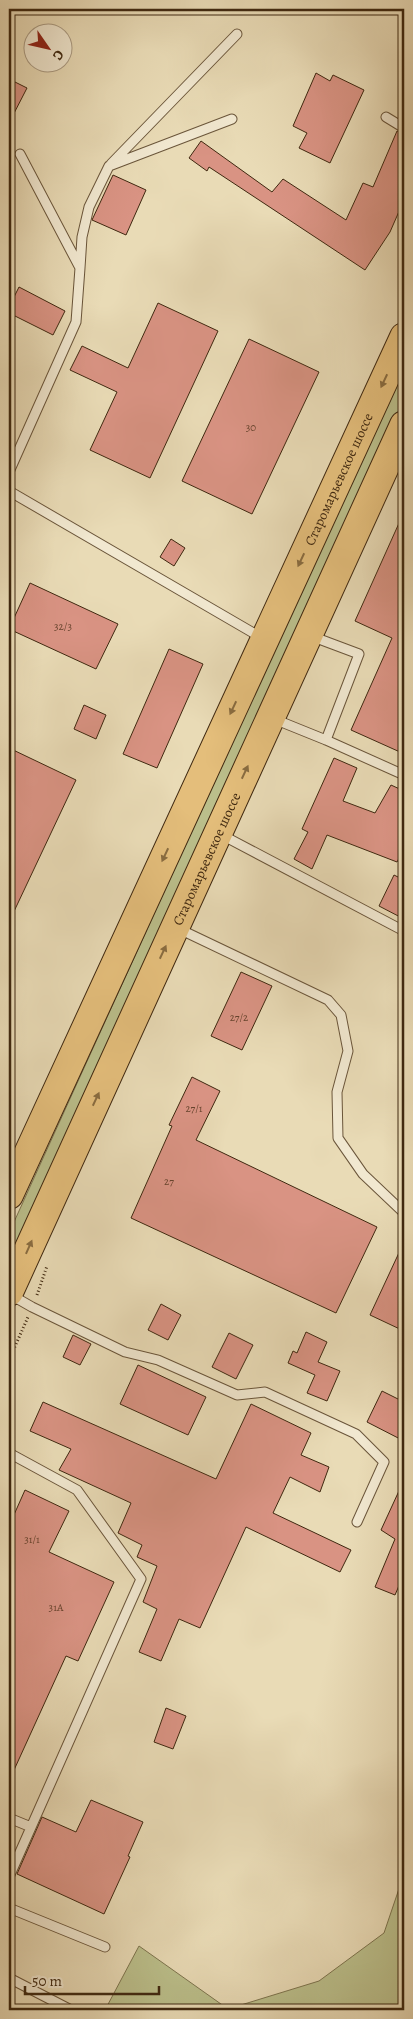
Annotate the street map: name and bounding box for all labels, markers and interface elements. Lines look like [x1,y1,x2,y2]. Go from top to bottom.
north arrow [22,22,72,72]
text: С [48,46,69,64]
one-way arrow [379,374,387,388]
street label: Старомарьевское шоссе [300,410,378,549]
house number: 30 [246,420,256,435]
one-way arrow [297,553,305,567]
house number: 32/3 [54,619,72,634]
one-way arrow [228,701,236,715]
one-way arrow [242,765,250,779]
street label: Старомарьевское шоссе [168,789,245,929]
one-way arrow [160,848,168,862]
one-way arrow [160,945,168,959]
house number: 27/2 [230,1010,248,1025]
one-way arrow [92,1092,100,1107]
house number: 27/1 [185,1101,203,1116]
house number: 27 [164,1174,174,1189]
one-way arrow [25,1240,33,1254]
house number: 31/1 [24,1532,40,1547]
house number: 31А [49,1600,64,1615]
scale bar [25,1964,159,1996]
text: 50 m [32,1971,62,1991]

